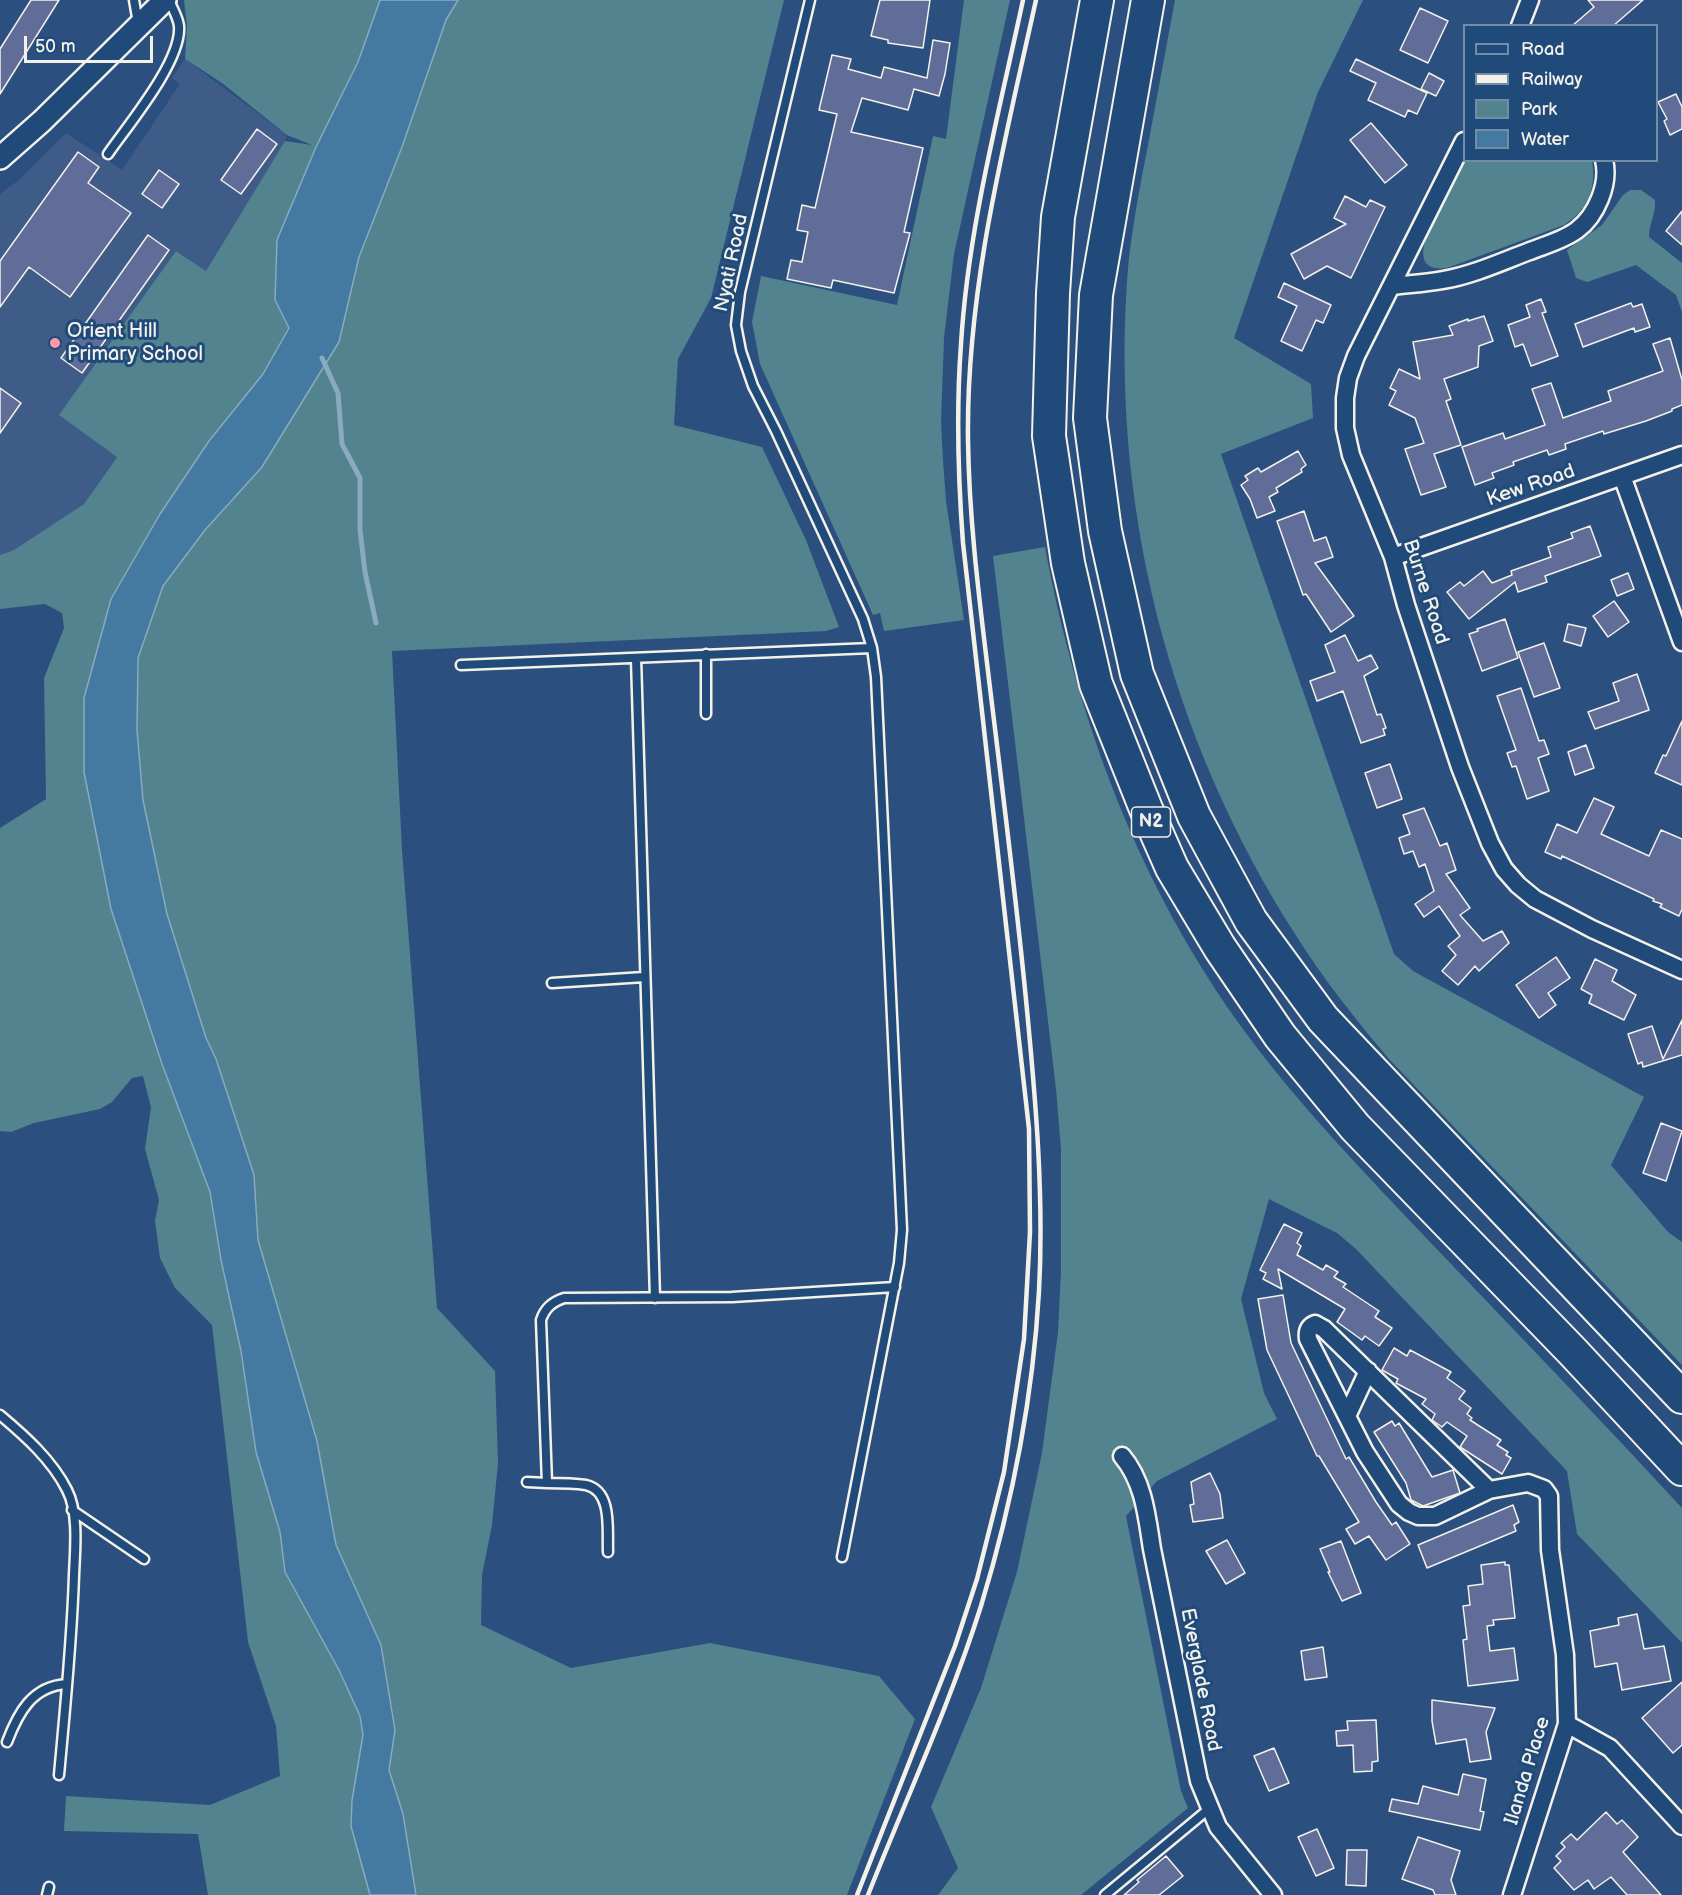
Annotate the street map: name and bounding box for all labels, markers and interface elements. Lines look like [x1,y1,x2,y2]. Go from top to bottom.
scale bar [27,24,156,62]
legend [1463,24,1658,162]
text: 50 m [35,36,76,57]
text: Road [1521,39,1565,60]
text: Railway [1521,69,1583,90]
text: Park [1521,99,1557,120]
text: Water [1521,129,1569,150]
street label: Nyati Road [710,212,754,314]
place label: Orient Hill Primary School [67,320,203,367]
marker: Orient Hill Primary School [48,336,62,350]
street label: Kew Road [1484,460,1578,512]
street label: Burne Road [1397,536,1453,648]
road number: N2 [1132,807,1170,837]
street label: Everglade Road [1174,1606,1226,1754]
street label: Ilanda Place [1500,1714,1556,1828]

